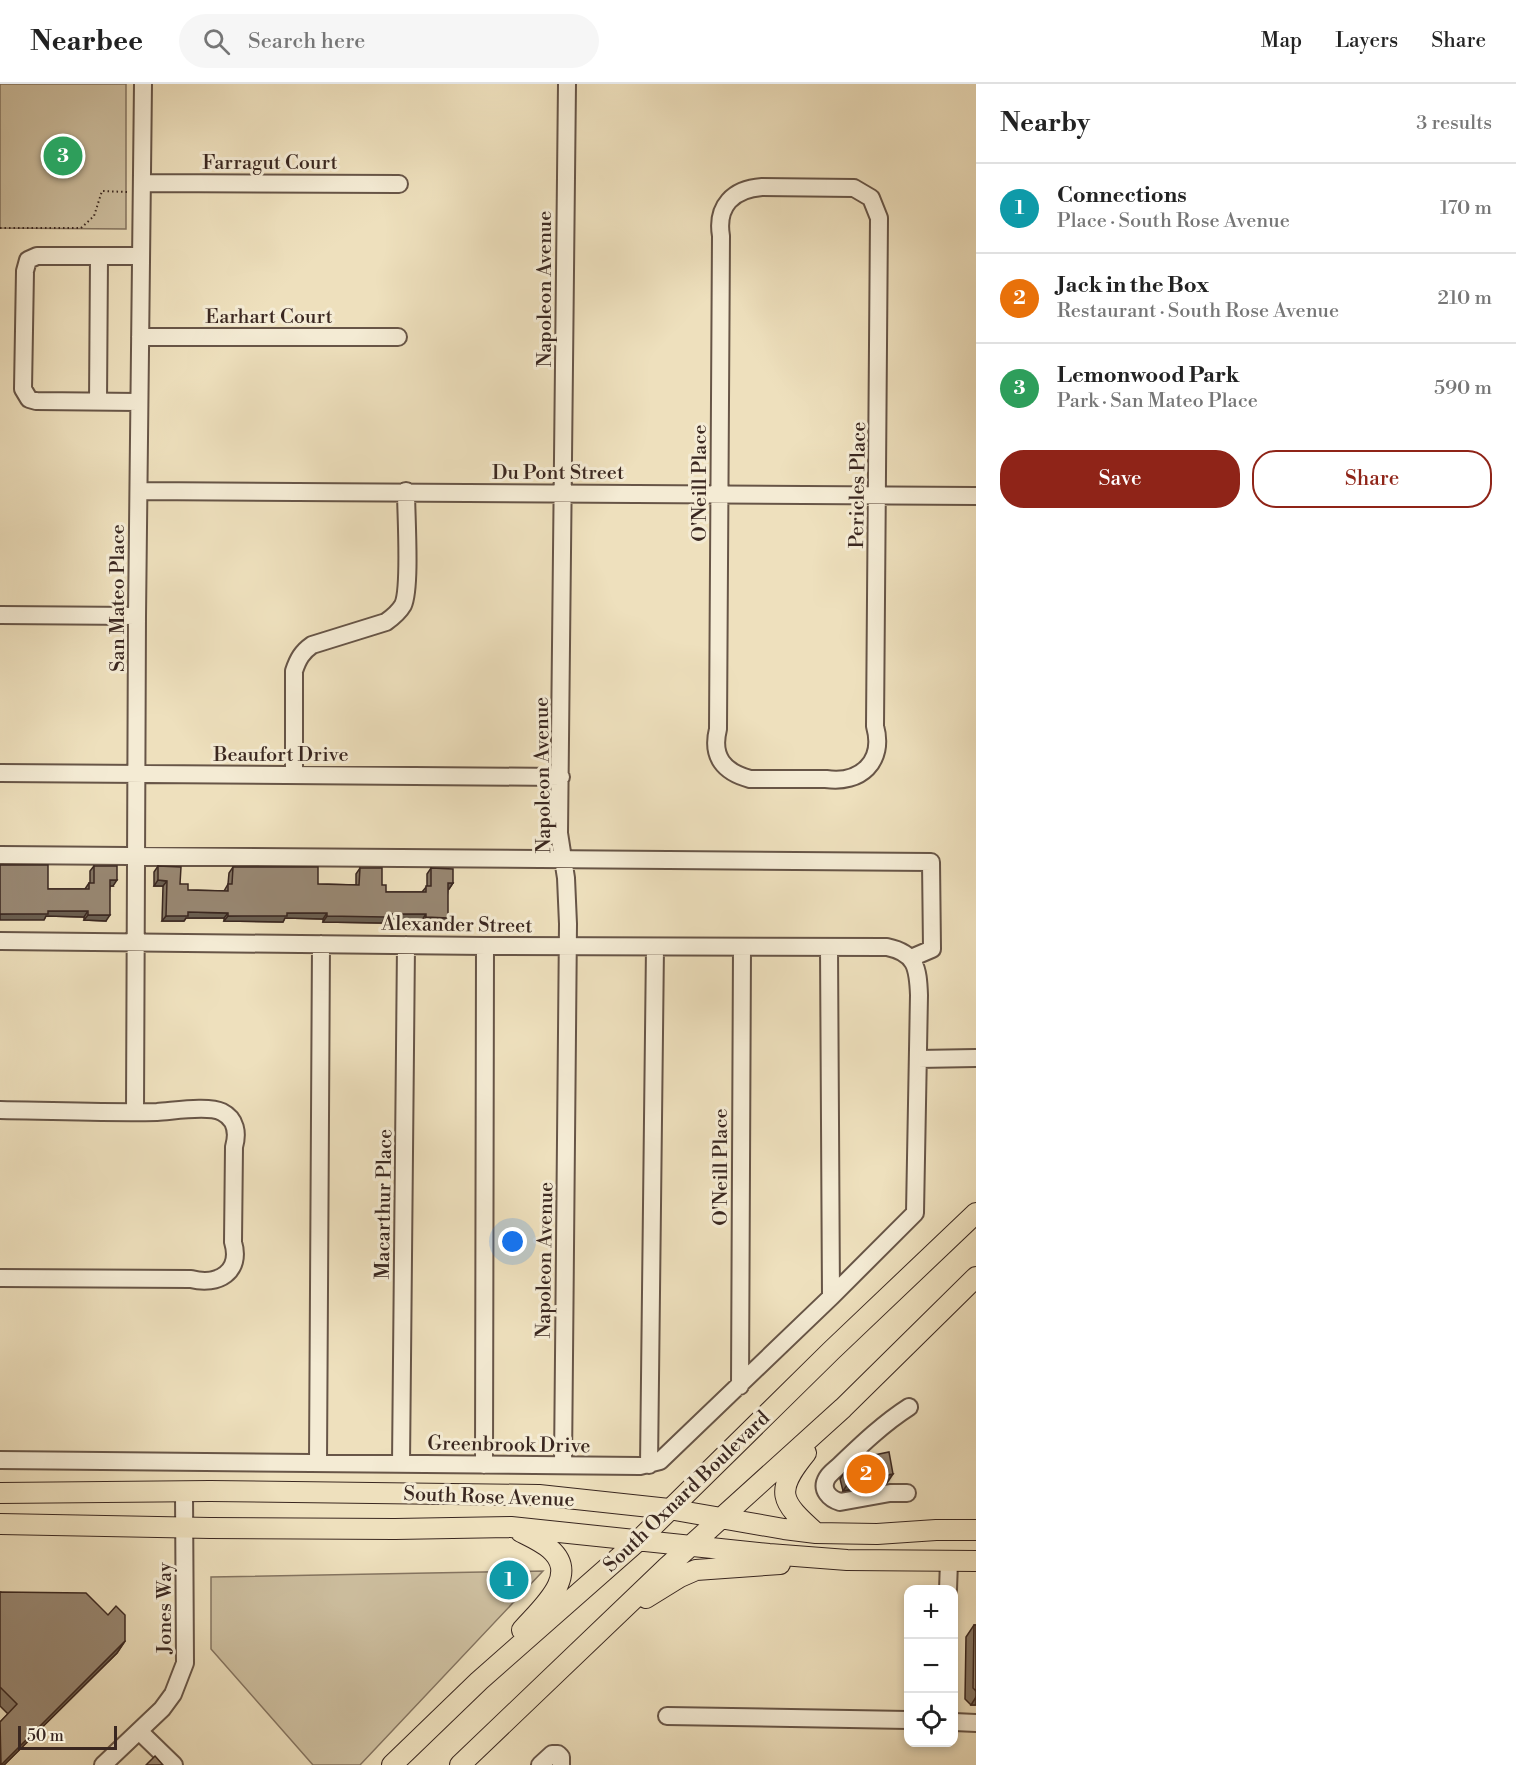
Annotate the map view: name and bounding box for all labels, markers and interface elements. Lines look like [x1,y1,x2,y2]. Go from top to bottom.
search box [179,14,599,68]
text: Nearbee [30,24,143,59]
icon: search [200,25,233,58]
text: Search here [248,28,365,55]
text: Map [1261,28,1302,54]
text: Layers [1335,28,1398,54]
text: Share [1431,28,1486,54]
text: Nearby [1000,107,1090,139]
text: 3 results [1416,111,1492,136]
pin: 3 [44,134,82,178]
street label: Farragut Court [202,151,338,176]
text: Connections [1057,182,1187,209]
text: 1 [1015,196,1024,221]
text: 170 m [1440,196,1492,221]
text: Place · South Rose Avenue [1057,209,1290,234]
street label: Napoleon Avenue [533,211,558,367]
text: Jack in the Box [1057,272,1209,299]
text: 2 [1013,286,1026,311]
text: 210 m [1437,286,1492,311]
text: Restaurant · South Rose Avenue [1057,299,1339,324]
street label: Earhart Court [205,305,333,330]
text: Lemonwood Park [1057,362,1239,389]
text: 3 [1013,376,1026,401]
text: 590 m [1434,376,1492,401]
text: Park · San Mateo Place [1057,389,1258,414]
street label: Pericles Place [845,421,872,549]
street label: O'Neill Place [688,424,713,542]
button: Save [1000,450,1240,508]
button: Share [1252,450,1492,508]
street label: Du Pont Street [492,461,624,486]
street label: San Mateo Place [106,524,131,672]
street label: Napoleon Avenue [530,696,557,854]
street label: Beaufort Drive [212,743,349,768]
street label: Alexander Street [380,912,533,939]
street label: O'Neill Place [709,1108,734,1226]
street label: Macarthur Place [371,1129,398,1280]
street label: Napoleon Avenue [532,1181,559,1339]
your location [498,1227,527,1256]
street label: South Oxnard Boulevard [599,1406,776,1578]
street label: Greenbrook Drive [427,1432,591,1459]
pin: 2 [846,1452,886,1496]
street label: South Rose Avenue [403,1482,575,1513]
pin: 1 [490,1558,528,1602]
street label: Jones Way [153,1562,178,1655]
map controls [904,1585,958,1747]
button: + [904,1585,958,1639]
button: − [904,1639,958,1693]
button: locate [904,1693,958,1747]
scale bar [18,1723,117,1750]
text: 50 m [27,1726,64,1746]

